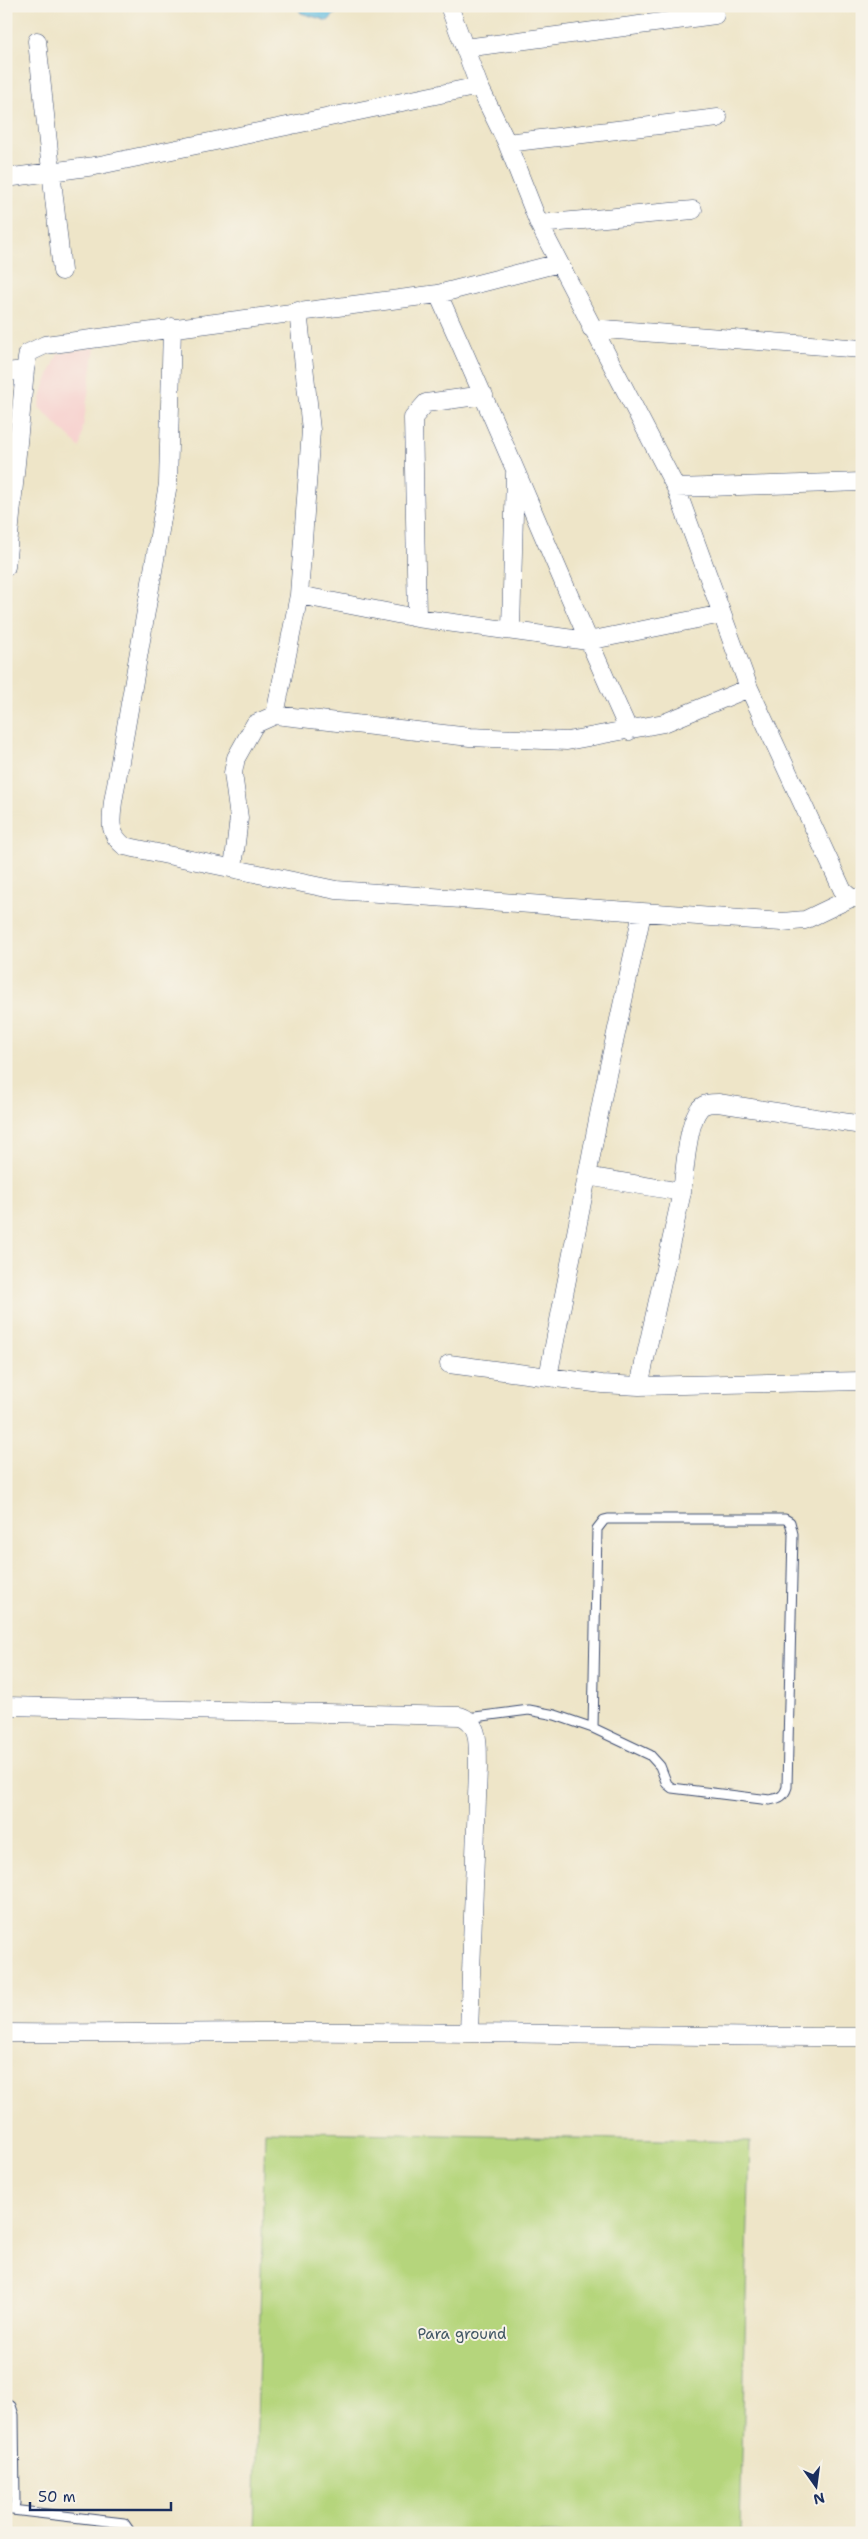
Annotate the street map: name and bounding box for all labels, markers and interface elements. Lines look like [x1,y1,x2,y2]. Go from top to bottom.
park label: Para ground [417,2324,507,2344]
north arrow [790,2462,840,2512]
scale bar [30,2479,171,2511]
text: 50 m [38,2487,76,2507]
text: N [812,2489,827,2509]

